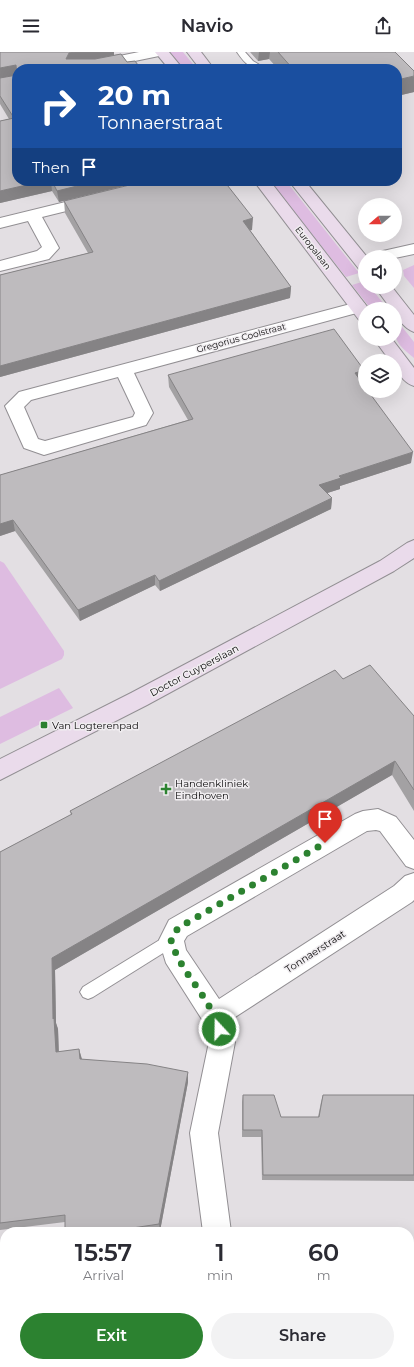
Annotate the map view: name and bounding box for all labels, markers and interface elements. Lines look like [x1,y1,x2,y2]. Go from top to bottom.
icon: menu [20,15,42,37]
text: Navio [181,15,233,37]
icon: share [372,15,394,37]
text: 20 m [98,78,171,112]
icon: right [32,80,84,132]
text: Tonnaerstraat [98,112,223,134]
icon: arrive [78,156,100,178]
text: Then [32,158,70,177]
north arrow [358,198,402,242]
map controls [358,198,402,398]
street label: Europalaan [293,224,334,271]
button: sound [358,250,402,294]
button: search [358,302,402,346]
street label: Gregorius Coolstraat [195,320,287,355]
button: layers [358,354,402,398]
street label: Doctor Cuyperslaan [147,641,241,699]
place label: Van Logterenpad [52,719,139,732]
marker: Van Logterenpad [39,720,49,730]
place label: Handenkliniek Eindhoven [175,777,248,802]
marker: Handenkliniek Eindhoven [160,783,172,795]
pin [308,802,342,843]
icon: arrive [314,808,336,830]
street label: Tonnaerstraat [283,927,348,976]
position arrow [198,1008,240,1050]
text: 15:57 [75,1238,132,1267]
text: 1 [215,1238,225,1267]
text: 60 [308,1238,339,1267]
text: Arrival [83,1267,124,1283]
text: min [207,1267,233,1283]
text: m [317,1267,330,1283]
button: Exit [20,1313,203,1359]
button: Share [211,1313,394,1359]

